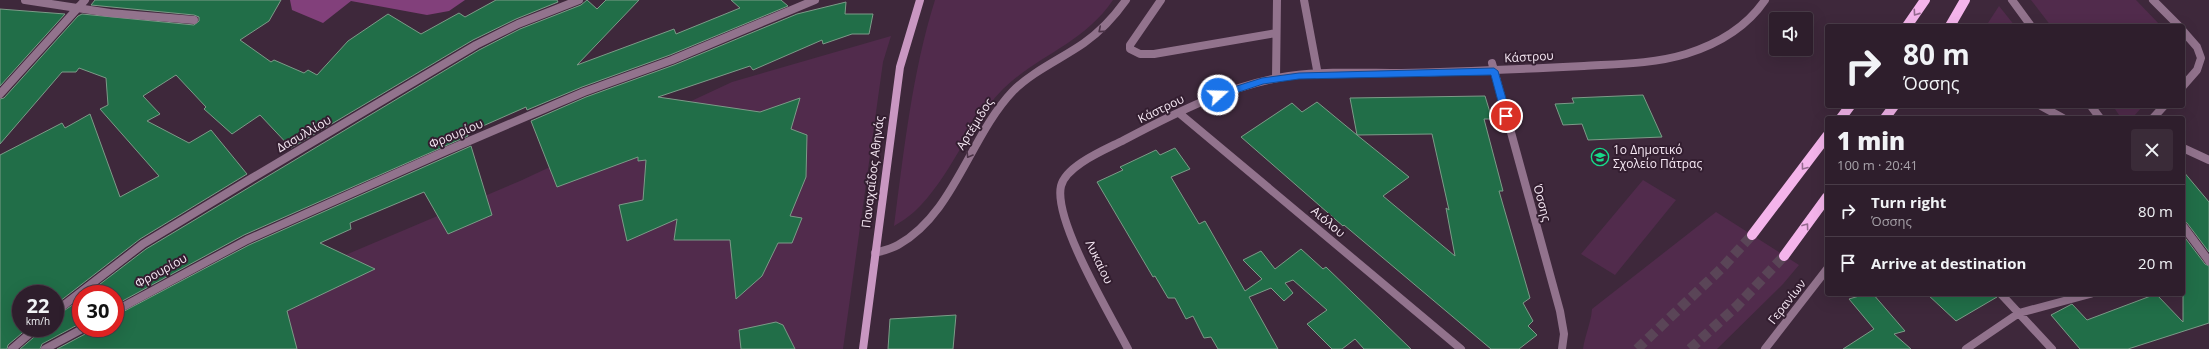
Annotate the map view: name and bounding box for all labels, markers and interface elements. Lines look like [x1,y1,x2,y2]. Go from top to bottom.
one-way arrow [1913,9,1921,16]
map controls [1769,12,1813,56]
button: sound [1769,12,1813,56]
one-way arrow [1099,25,1106,32]
text: 80 m [1903,35,1970,73]
icon: right [1837,40,1889,92]
street label: Κάστρου [1504,47,1554,66]
text: Όσσης [1903,71,1960,95]
position arrow [1197,74,1239,116]
street label: Κάστρου [1135,90,1187,127]
street label: Αρτέμιδος [952,95,997,153]
pin [1489,99,1523,133]
icon: arrive [1495,105,1517,127]
street label: Δασυλλίου [273,111,334,156]
street label: Φρουρίου [426,115,485,153]
street label: Παναχαΐδος Αθηνάς [857,115,888,229]
text: 1 min [1837,124,1905,157]
button: close [2131,129,2173,171]
place label: 1ο Δημοτικό Σχολείο Πάτρας [1613,141,1702,172]
school or university icon: 1ο Δημοτικό Σχολείο Πάτρας [1590,147,1610,167]
one-way arrow [966,151,973,158]
text: 100 m · 20:41 [1837,156,1918,174]
one-way arrow [1801,163,1808,170]
street label: Όσσης [1529,182,1556,223]
text: Turn right [1871,192,1946,212]
icon: right [1837,200,1859,222]
text: 80 m [2138,201,2173,221]
street label: Αιόλου [1308,202,1349,241]
text: Όσσης [1871,212,1912,230]
one-way arrow [1801,224,1808,231]
street label: Λυκαίου [1082,237,1117,287]
street label: Φρουρίου [132,249,190,292]
icon: arrive [1837,252,1859,274]
text: Arrive at destination [1871,253,2026,273]
text: 20 m [2138,253,2173,273]
street label: Γερανίων [1764,276,1810,328]
speed limit sign: 30 [72,285,124,337]
text: 22 [27,292,49,319]
text: km/h [26,314,50,328]

